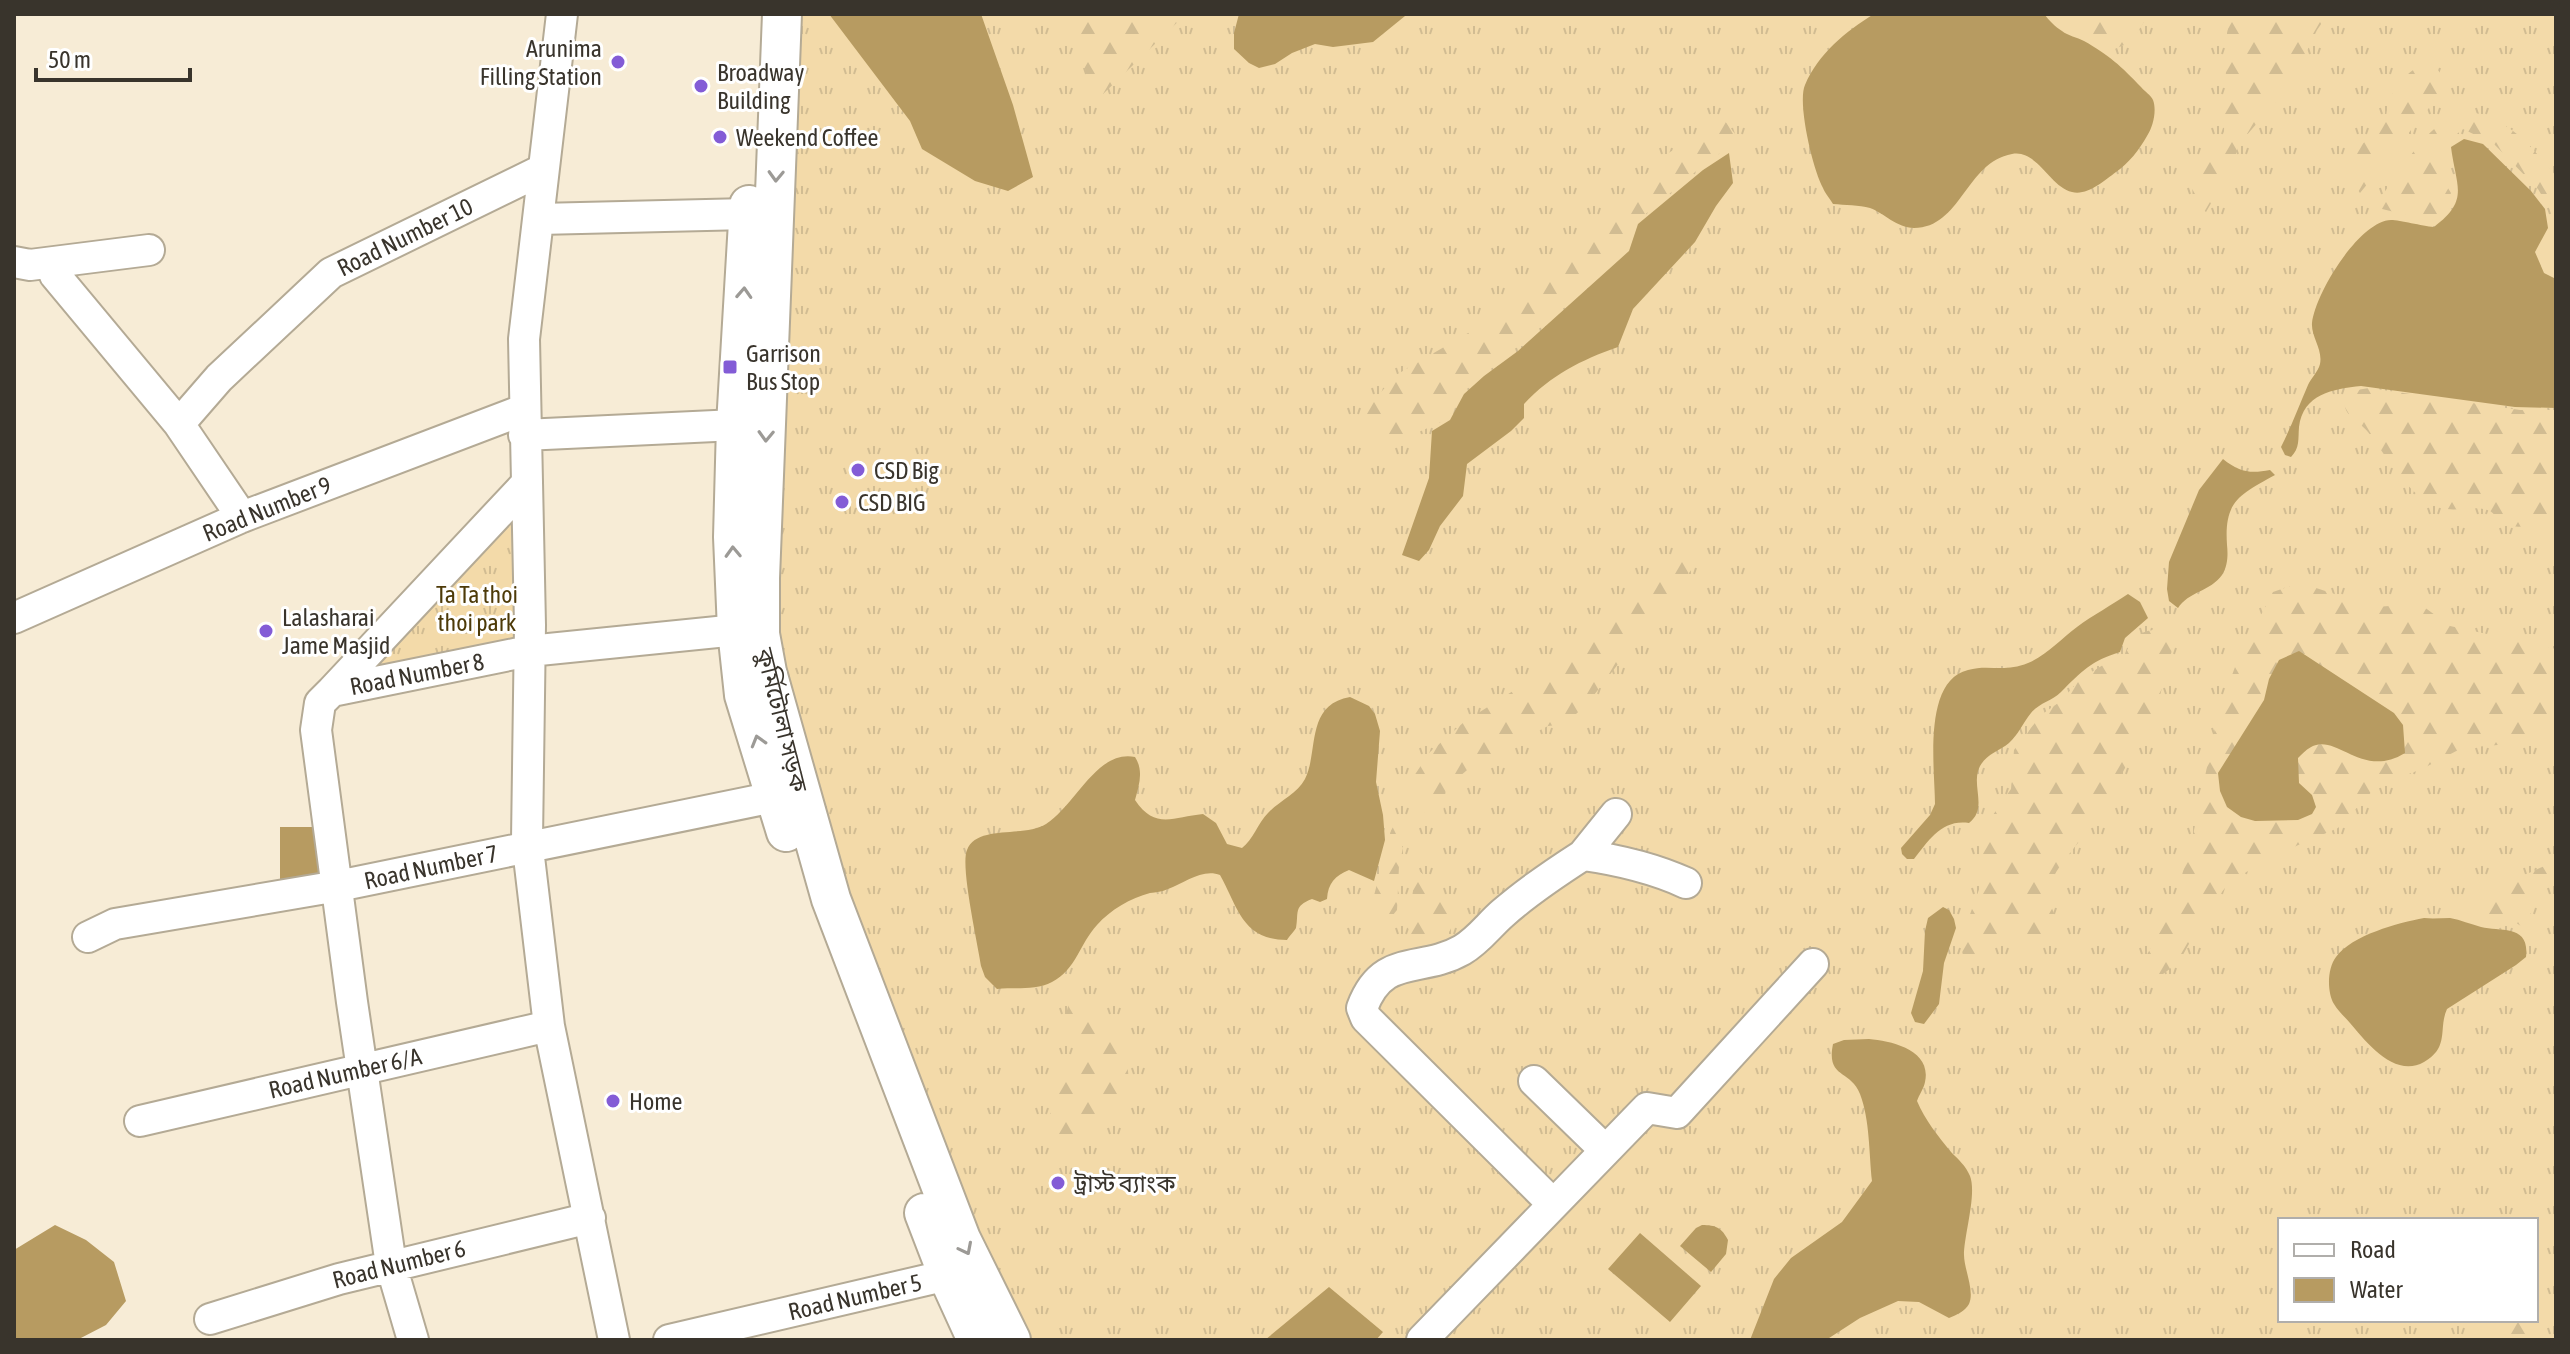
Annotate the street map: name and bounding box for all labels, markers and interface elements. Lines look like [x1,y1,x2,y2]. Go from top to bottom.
scale bar [36,32,190,82]
place label: Arunima Filling Station [480,35,602,90]
text: 50 m [48,46,91,73]
marker: Arunima Filling Station [609,53,627,71]
place label: Broadway Building [717,59,805,114]
marker: Broadway Building [692,77,710,95]
place label: Weekend Coffee [736,124,878,151]
marker: Weekend Coffee [711,128,729,146]
one-way arrow [767,170,784,183]
street label: Road Number 10 [333,193,477,281]
one-way arrow [735,286,752,299]
place label: Garrison Bus Stop [746,340,821,395]
marker: Garrison Bus Stop [721,358,739,376]
one-way arrow [757,430,774,443]
place label: CSD Big [874,457,940,484]
marker: CSD Big [849,461,867,479]
street label: Road Number 9 [199,471,335,547]
place label: CSD BIG [858,489,926,516]
marker: CSD BIG [833,493,851,511]
one-way arrow [725,545,742,558]
park label: Ta Ta thoi thoi park [436,581,518,636]
place label: Lalasharai Jame Masjid [282,604,390,659]
marker: Lalasharai Jame Masjid [257,622,275,640]
street label: কুর্মিটোলা সড়ক [750,644,814,796]
street label: Road Number 8 [348,648,486,700]
one-way arrow [751,735,767,749]
street label: Road Number 7 [362,840,500,894]
street label: Road Number 6/A [266,1042,424,1104]
place label: Home [629,1088,682,1115]
marker: Home [604,1092,622,1110]
place label: ট্রাস্ট ব্যাংক [1073,1170,1176,1197]
marker: ট্রাস্ট ব্যাংক [1049,1174,1067,1192]
legend [2278,1218,2538,1322]
street label: Road Number 6 [330,1234,468,1294]
text: Road [2350,1236,2396,1263]
one-way arrow [956,1240,972,1255]
street label: Road Number 5 [786,1269,924,1325]
text: Water [2350,1276,2403,1303]

